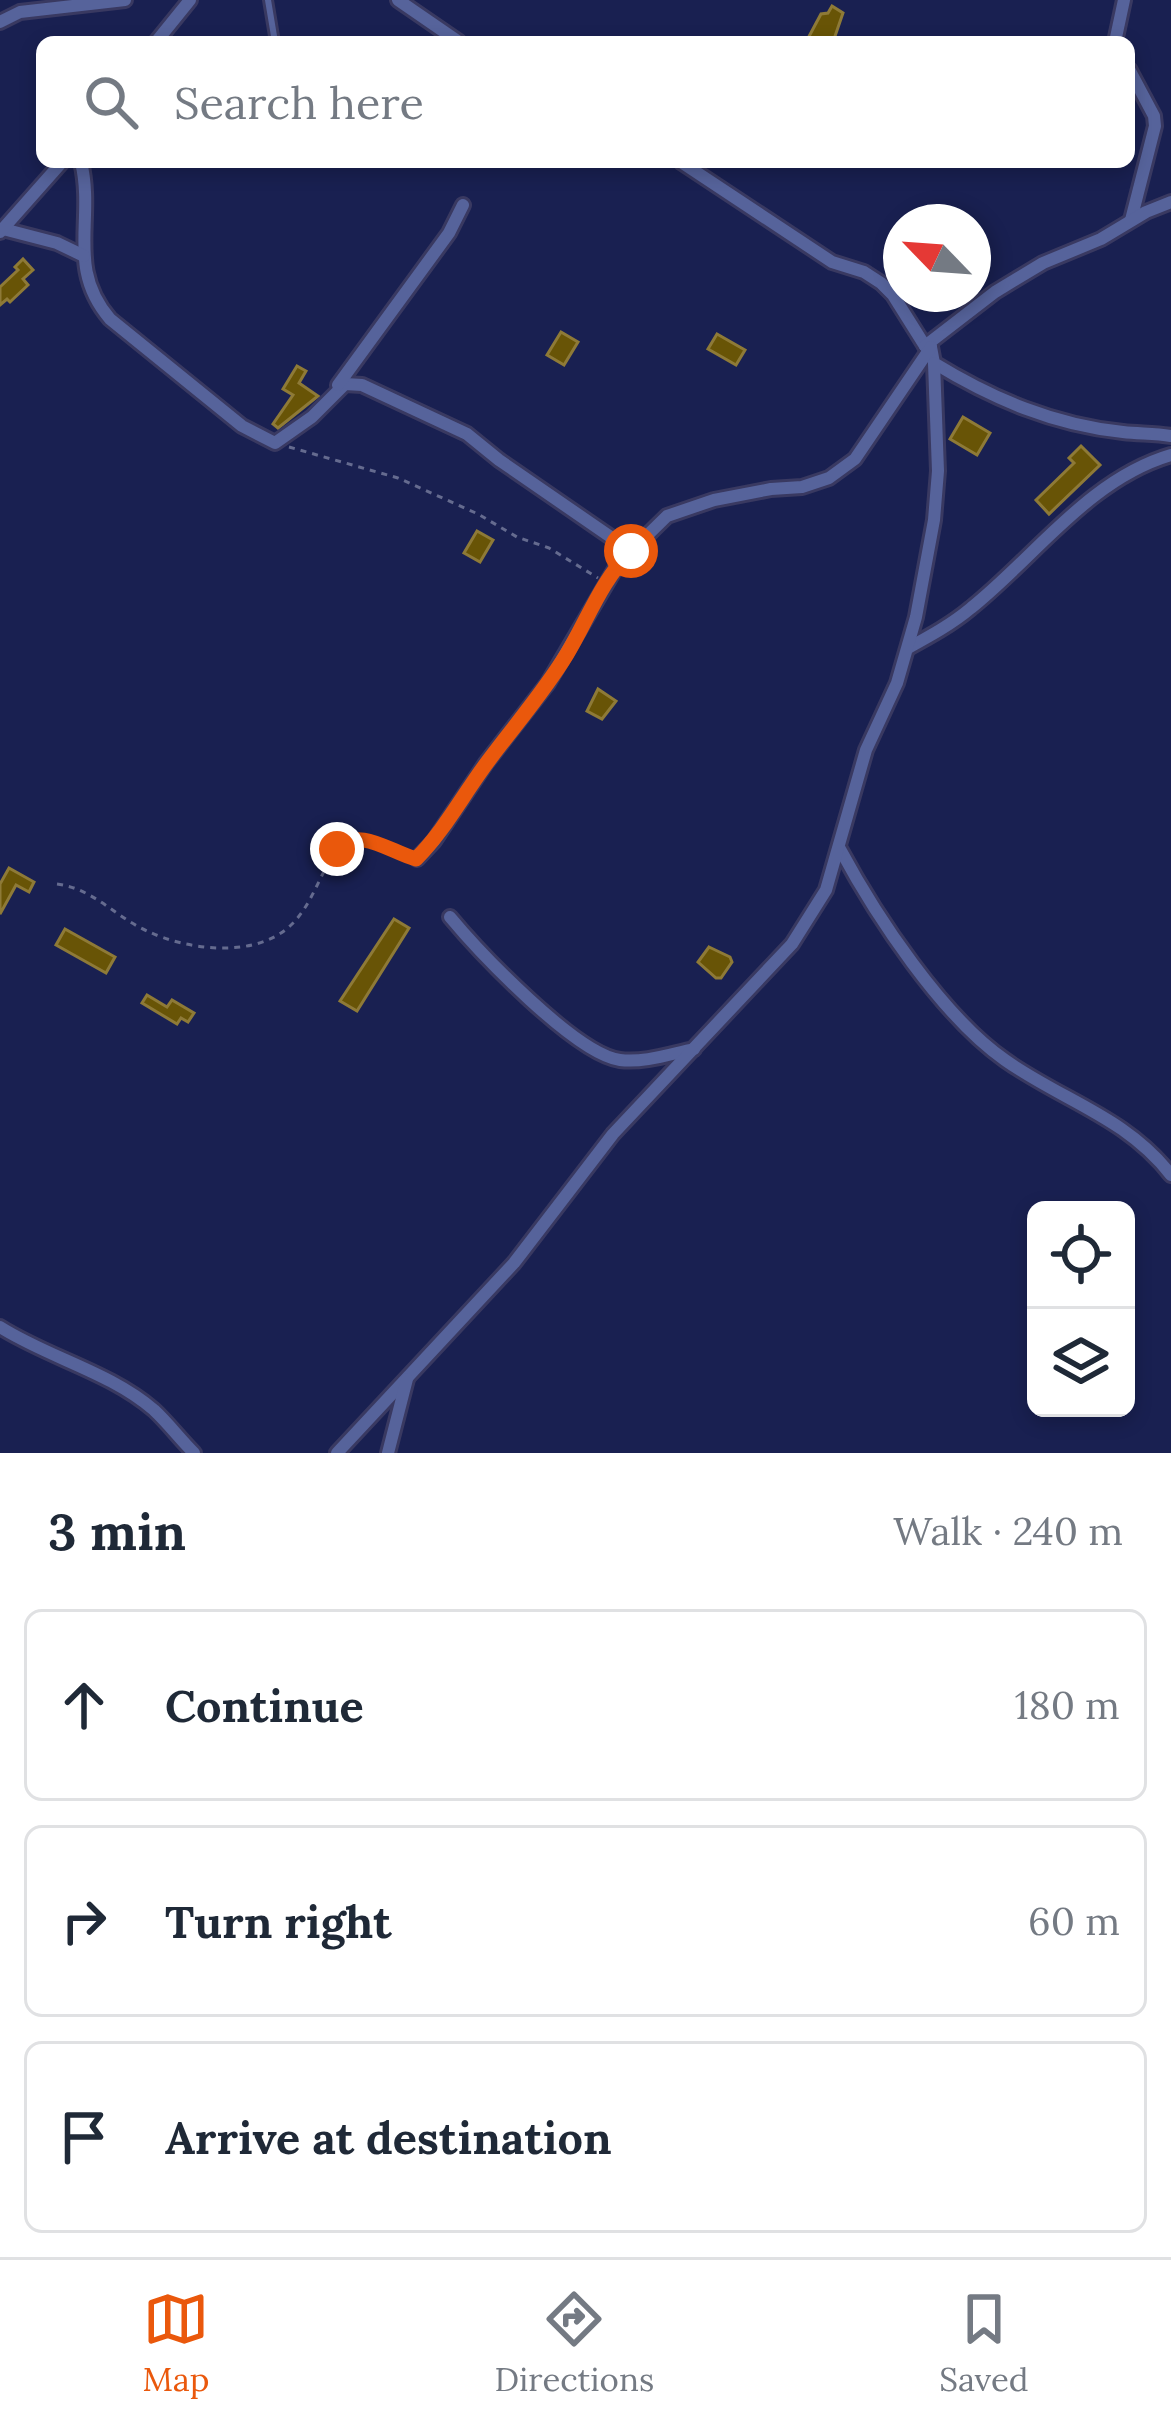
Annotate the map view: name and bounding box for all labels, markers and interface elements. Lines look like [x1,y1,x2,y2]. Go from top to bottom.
search box [36,36,1135,168]
icon: search [78,69,144,135]
text: Search here [174,74,424,131]
north arrow [883,204,991,312]
route start [604,524,658,578]
route end [310,822,364,876]
map controls [1027,1201,1135,1417]
button: locate [1027,1201,1135,1309]
button: layers [1027,1309,1135,1417]
text: 3 min [48,1499,186,1564]
text: Walk · 240 m [893,1506,1123,1556]
icon: ahead [51,1672,117,1738]
text: Continue [165,1677,364,1734]
text: 180 m [1015,1680,1120,1730]
icon: right [51,1888,117,1954]
text: Turn right [165,1893,392,1950]
text: 60 m [1028,1896,1120,1946]
icon: arrive [51,2104,117,2170]
text: Arrive at destination [165,2109,612,2166]
tab: Map [142,2286,210,2400]
tab: Directions [495,2286,654,2400]
tab: Saved [939,2286,1028,2400]

